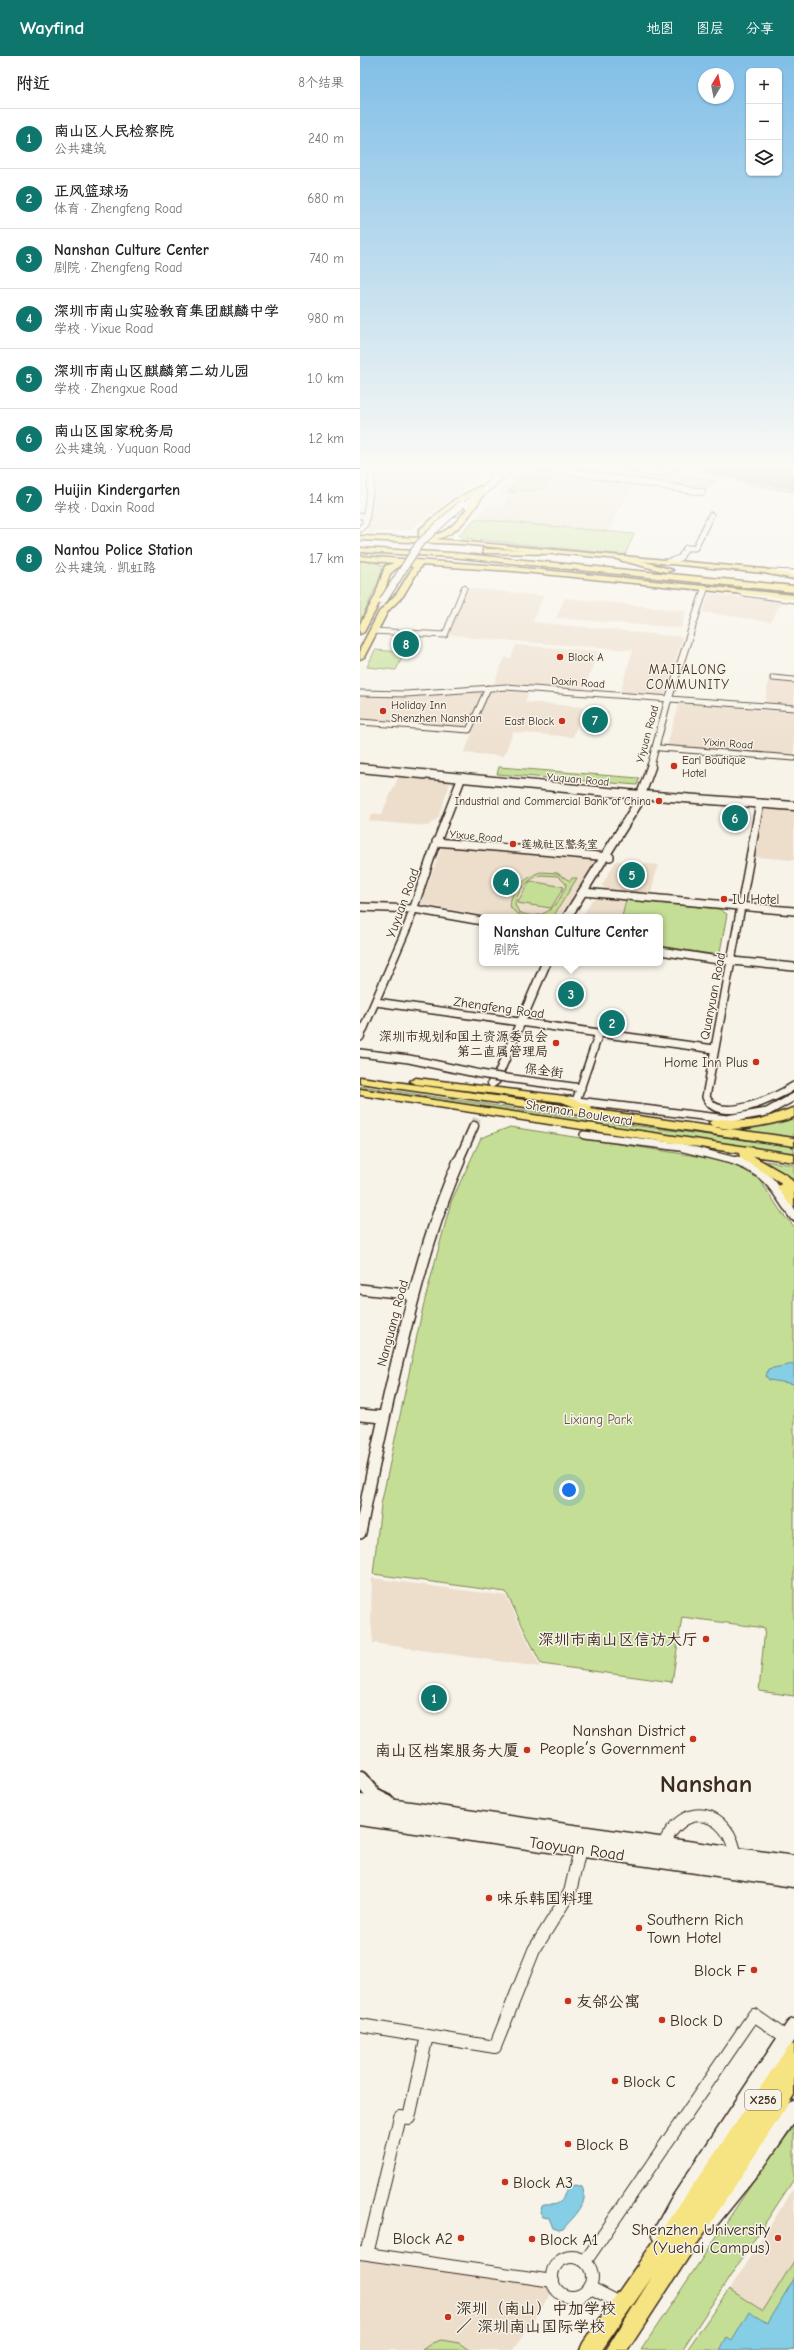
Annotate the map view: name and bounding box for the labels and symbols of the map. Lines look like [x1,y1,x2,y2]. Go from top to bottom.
north arrow [698,68,734,104]
pin: 8 [393,629,419,659]
place label: Block A [568,651,604,664]
marker: Block A [555,652,565,662]
district label: MAJIALONG COMMUNITY [646,662,730,692]
street label: Daxin Road [551,674,605,691]
place label: Holiday Inn Shenzhen Nanshan [391,699,482,725]
street label: Yiyuan Road [634,704,661,764]
pin: 7 [582,705,608,735]
marker: Holiday Inn Shenzhen Nanshan [378,706,388,716]
place label: East Block [505,715,555,728]
marker: East Block [557,716,567,726]
street label: Yixin Road [702,735,754,752]
place label: Earl Boutique Hotel [682,754,746,780]
marker: Earl Boutique Hotel [669,761,679,771]
street label: Yuquan Road [546,770,610,789]
place label: Industrial and Commercial Bank of China [455,795,651,808]
marker: Industrial and Commercial Bank of China [654,796,664,806]
pin: 6 [722,803,748,833]
street label: Yixue Road [449,828,503,845]
place label: 莲城社区警务室 [521,838,598,851]
marker: 莲城社区警务室 [508,839,518,849]
pin: 5 [619,860,645,890]
street label: Yuyuan Road [383,866,422,940]
pin: 4 [493,867,519,897]
place label: IU Hotel [732,892,779,907]
marker: IU Hotel [719,894,729,904]
street label: Quanyuan Road [697,951,728,1041]
pin: 3 [558,979,584,1009]
street label: Zhengfeng Road [453,994,545,1021]
pin: 2 [599,1008,625,1038]
place label: 深圳市规划和国土资源委员会 第二直属管理局 [379,1029,548,1059]
marker: 深圳市规划和国土资源委员会 第二直属管理局 [551,1038,561,1048]
place label: Home Inn Plus [664,1055,748,1070]
marker: Home Inn Plus [751,1057,761,1067]
street label: 保全街 [524,1060,564,1081]
street label: Shennan Boulevard [525,1097,633,1128]
street label: Nanguang Road [374,1278,411,1368]
park label: Lixiang Park [564,1412,633,1427]
your location [559,1480,579,1500]
place label: 深圳市南山区信访大厅 [538,1631,698,1649]
marker: 深圳市南山区信访大厅 [701,1634,711,1644]
pin: 1 [421,1683,447,1713]
place label: Nanshan District People′s Government [540,1722,685,1758]
marker: Nanshan District People′s Government [688,1734,698,1744]
place label: 南山区档案服务大厦 [375,1742,519,1760]
marker: 南山区档案服务大厦 [522,1745,532,1755]
district label: Nanshan [660,1769,752,1798]
street label: Taoyuan Road [528,1833,626,1865]
place label: 味乐韩国料理 [497,1890,593,1908]
marker: 味乐韩国料理 [484,1893,494,1903]
place label: Southern Rich Town Hotel [647,1911,744,1947]
marker: Southern Rich Town Hotel [634,1923,644,1933]
place label: Block F [694,1962,747,1980]
marker: Block F [749,1965,759,1975]
place label: 友邻公寓 [576,1993,640,2011]
marker: 友邻公寓 [563,1996,573,2006]
place label: Block D [670,2012,723,2030]
marker: Block D [657,2015,667,2025]
place label: Block C [623,2073,676,2091]
marker: Block C [610,2076,620,2086]
road number: X256 [745,2090,781,2110]
place label: Block B [576,2136,629,2154]
marker: Block B [563,2139,573,2149]
place label: Block A3 [513,2174,573,2192]
marker: Block A3 [500,2177,510,2187]
place label: Shenzhen University (Yuehai Campus) [632,2221,771,2257]
place label: Block A2 [393,2230,453,2248]
place label: Block A1 [540,2231,598,2249]
marker: Block A2 [456,2233,466,2243]
marker: Shenzhen University (Yuehai Campus) [773,2233,783,2243]
marker: Block A1 [527,2234,537,2244]
place label: 深圳（南山）中加学校 ／ 深圳南山国际学校 [456,2300,616,2336]
marker: 深圳（南山）中加学校 ／ 深圳南山国际学校 [443,2312,453,2322]

